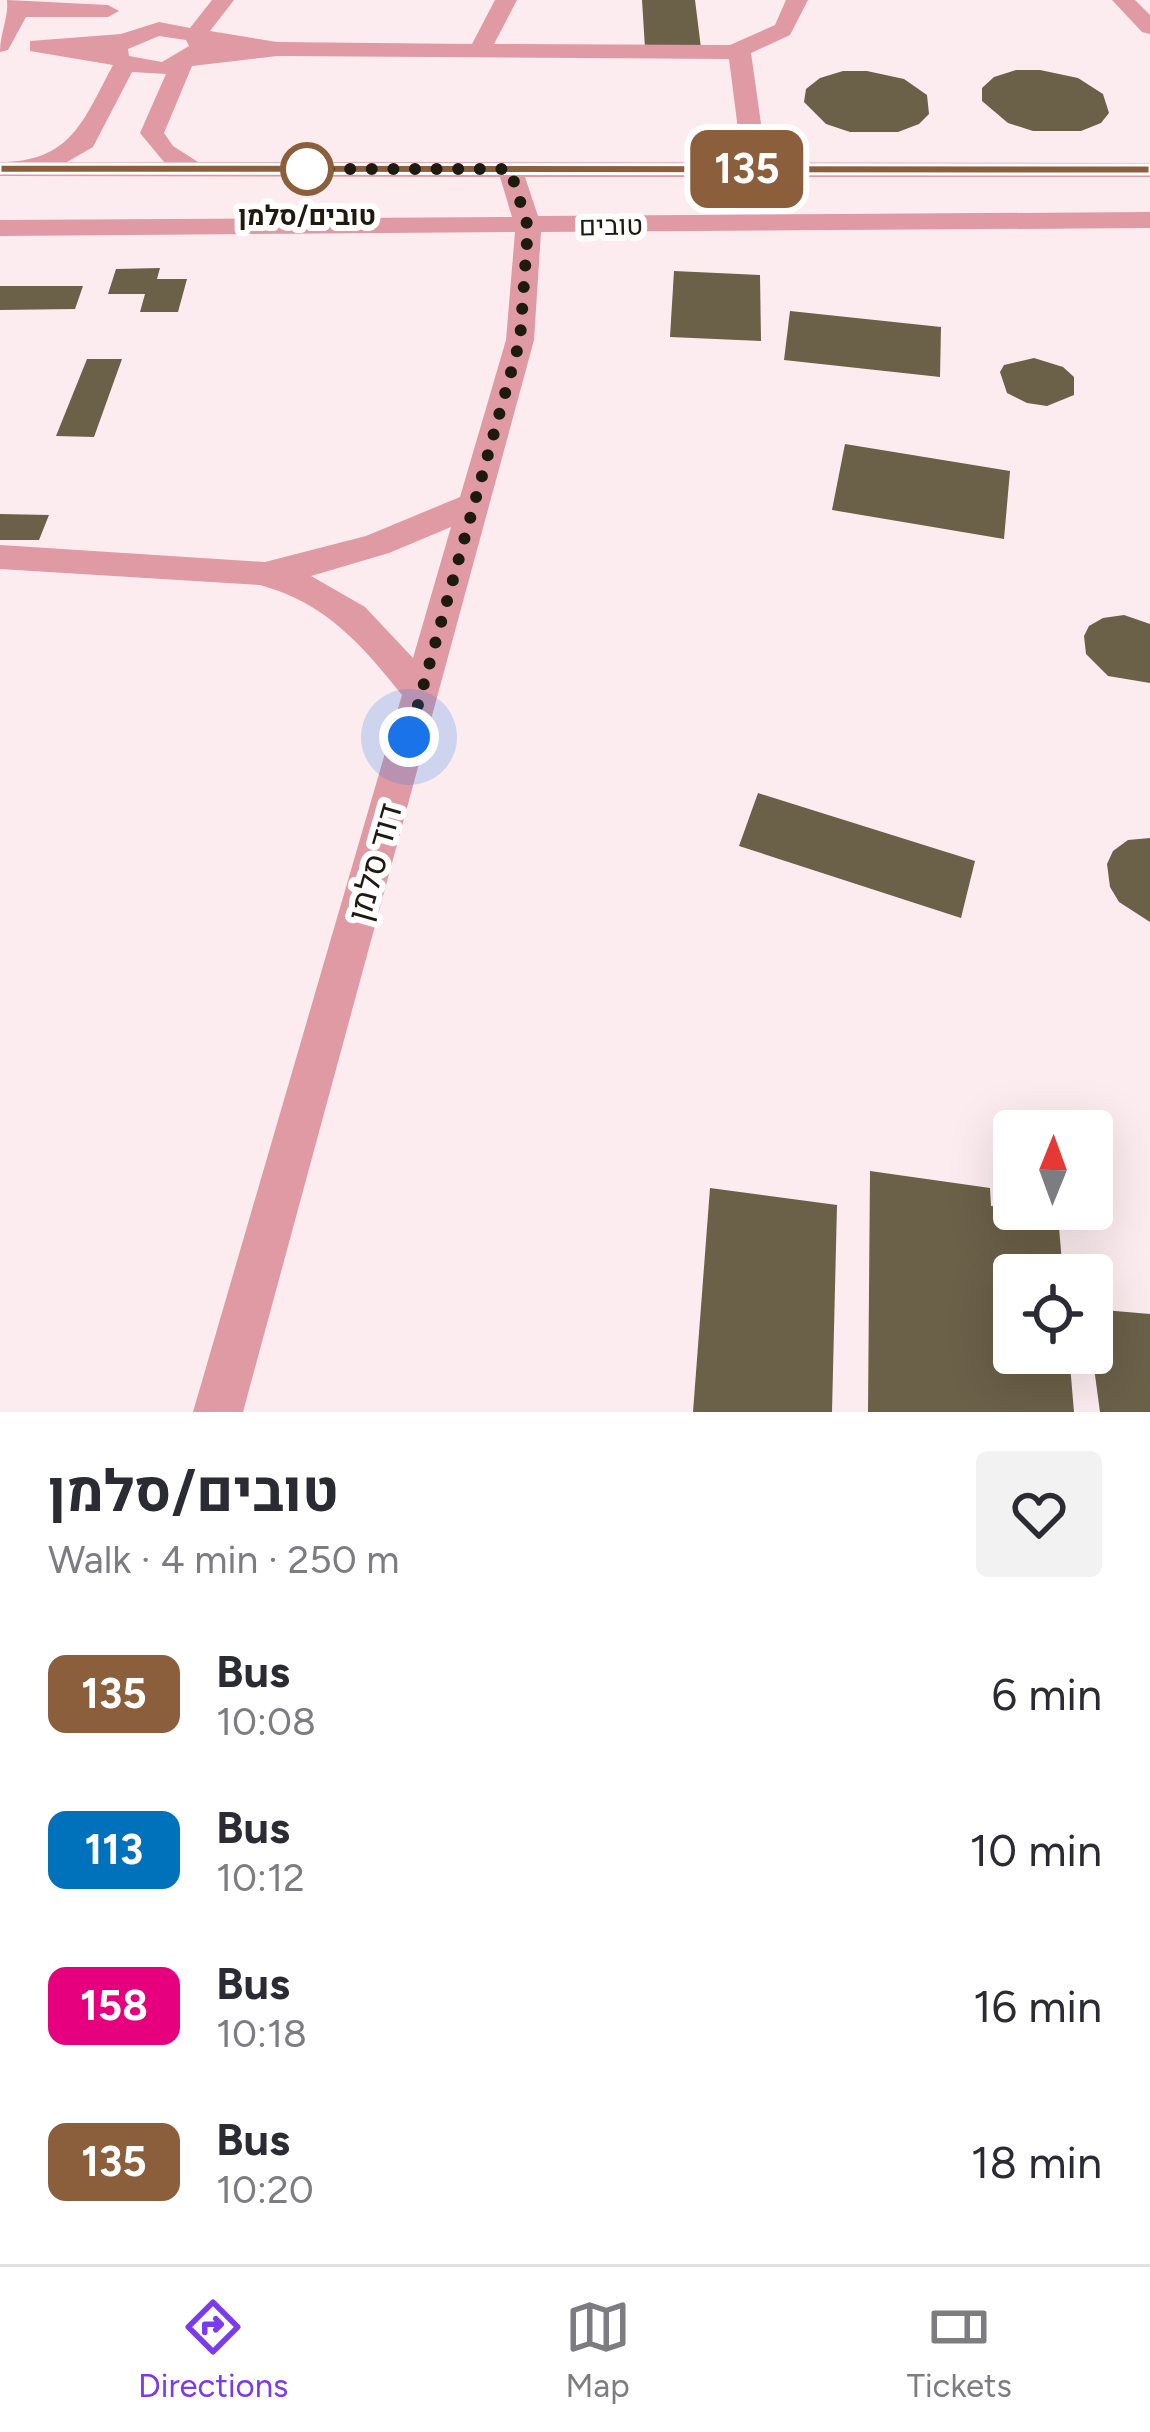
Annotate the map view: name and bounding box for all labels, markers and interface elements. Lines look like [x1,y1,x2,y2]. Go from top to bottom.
line badge: 135 [678,130,816,208]
text: 135 [714,143,780,194]
marker: טובים/סלמן [282,144,332,194]
place label: טובים/סלמן [238,199,376,232]
street label: טובים [579,208,643,243]
your location [379,707,439,767]
street label: דוד סלמן [339,799,410,926]
north arrow [993,1110,1113,1230]
map controls [993,1110,1113,1374]
button: locate [993,1254,1113,1374]
button: heart [976,1451,1102,1577]
text: טובים/סלמן [48,1457,338,1525]
text: Walk · 4 min · 250 m [48,1536,399,1583]
text: Bus [216,1644,290,1698]
text: 6 min [992,1667,1102,1721]
text: 135 [81,1668,147,1719]
text: 10:08 [216,1698,316,1745]
text: Bus [216,1800,290,1854]
text: 10 min [970,1823,1102,1877]
text: 113 [85,1824,143,1875]
text: 10:12 [216,1854,305,1901]
text: Bus [216,1956,290,2010]
text: 16 min [973,1979,1102,2033]
text: 158 [80,1980,148,2031]
text: 10:18 [216,2010,307,2057]
text: Bus [216,2112,290,2166]
text: 18 min [971,2135,1102,2189]
text: 135 [81,2136,147,2187]
text: 10:20 [216,2166,314,2213]
tab: Directions [138,2294,289,2405]
tab: Map [565,2294,631,2405]
tab: Tickets [907,2294,1012,2405]

